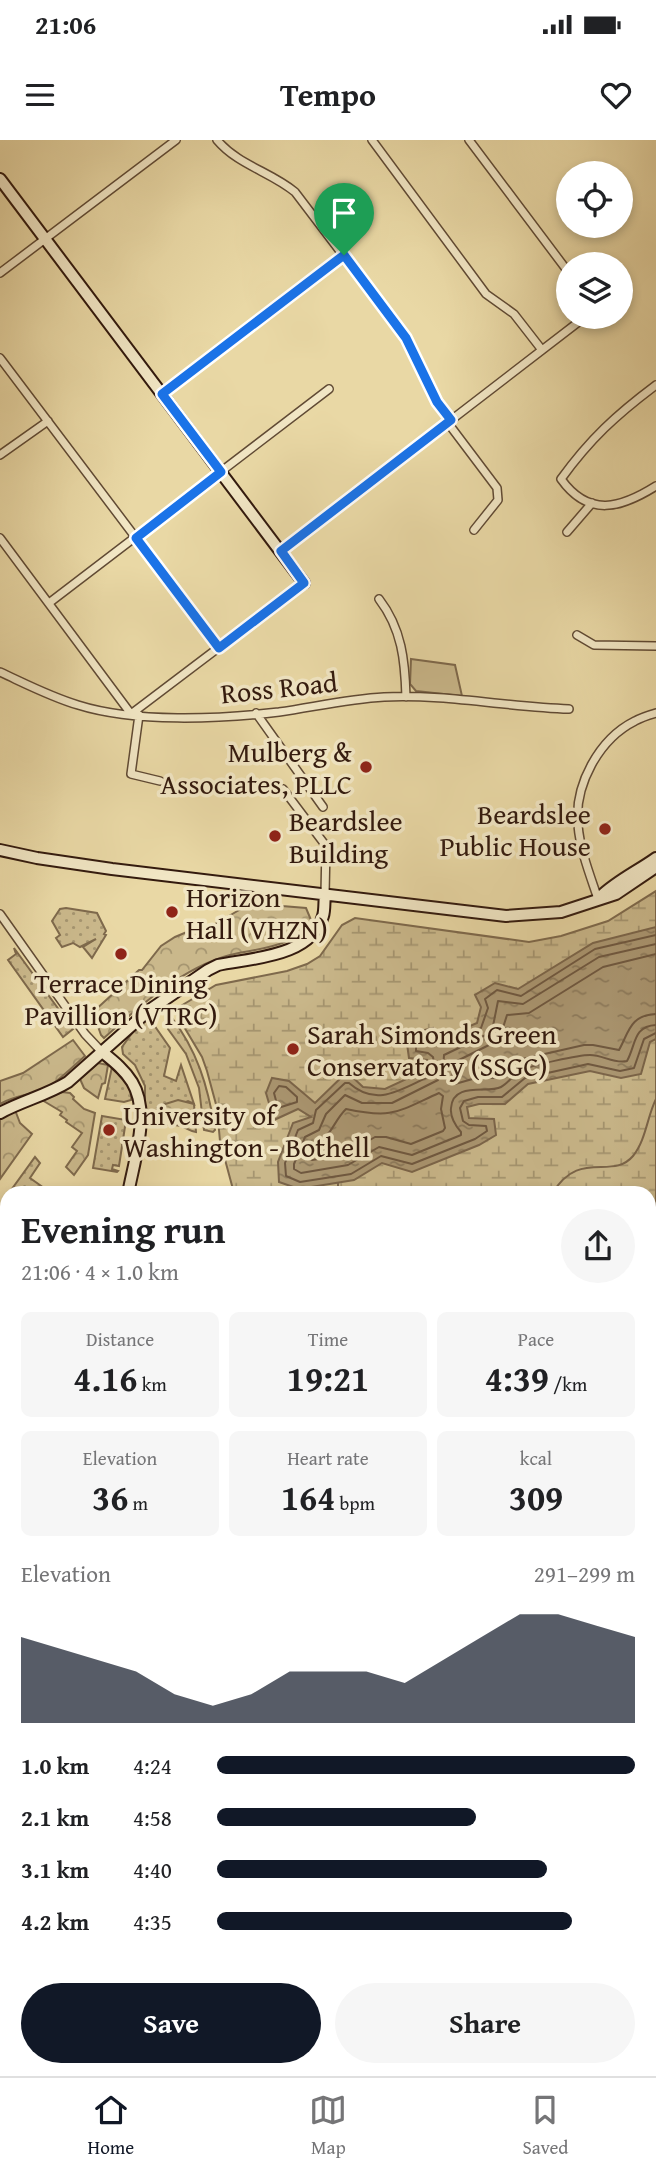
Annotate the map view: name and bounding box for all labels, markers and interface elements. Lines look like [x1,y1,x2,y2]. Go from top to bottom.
text: 21:06 [35,5,96,44]
text: Tempo [280,71,376,118]
icon: menu [21,76,59,114]
icon: heart [597,76,635,114]
map controls [556,161,633,329]
button: locate [556,161,633,238]
pin [314,183,374,255]
icon: arrive [325,194,363,232]
button: layers [556,252,633,329]
street label: Ross Road [218,660,340,714]
place label: Mulberg & Associates, PLLC [160,731,352,804]
marker: Mulberg & Associates, PLLC [358,759,374,775]
place label: Beardslee Public House [440,793,591,866]
place label: Beardslee Building [289,800,403,873]
marker: Beardslee Public House [597,821,613,837]
marker: Beardslee Building [267,828,283,844]
place label: Horizon Hall (VHZN) [186,876,328,949]
marker: Horizon Hall (VHZN) [164,904,180,920]
marker: Terrace Dining Pavillion (VTRC) [113,946,129,962]
place label: Terrace Dining Pavillion (VTRC) [25,962,217,1035]
place label: Sarah Simonds Green Conservatory (SSGC) [307,1013,557,1086]
marker: Sarah Simonds Green Conservatory (SSGC) [285,1041,301,1057]
place label: University of Washington - Bothell [123,1094,370,1167]
marker: University of Washington - Bothell [101,1122,117,1138]
text: Evening run [21,1201,225,1257]
button: share [561,1209,635,1283]
text: 21:06 · 4 × 1.0 km [21,1255,179,1288]
text: Distance [86,1325,154,1353]
text: Time [308,1325,348,1353]
text: Pace [518,1325,554,1353]
text: 4.16 [73,1353,137,1404]
text: 19:21 [287,1353,369,1404]
text: 4:39 [485,1353,549,1404]
text: km [137,1370,167,1398]
text: /km [549,1370,587,1398]
text: Elevation [83,1444,157,1472]
text: Heart rate [287,1444,369,1472]
text: kcal [520,1444,552,1472]
text: 36 [92,1472,128,1523]
text: 164 [281,1472,335,1523]
text: 309 [509,1472,563,1523]
text: m [128,1489,148,1517]
text: bpm [335,1489,375,1517]
text: Elevation [21,1557,111,1590]
text: 291–299 m [534,1557,635,1590]
text: 1.0 km [21,1749,89,1782]
text: 4:24 [133,1749,172,1782]
text: 2.1 km [21,1801,89,1834]
text: 4:58 [133,1801,172,1834]
text: 3.1 km [21,1853,89,1886]
text: 4:40 [133,1853,172,1886]
text: 4.2 km [21,1905,89,1938]
text: 4:35 [133,1905,172,1938]
button: Save [21,1983,321,2063]
button: Share [335,1983,635,2063]
tab: Home [88,2091,134,2161]
tab: Map [309,2091,347,2161]
tab: Saved [522,2091,568,2161]

